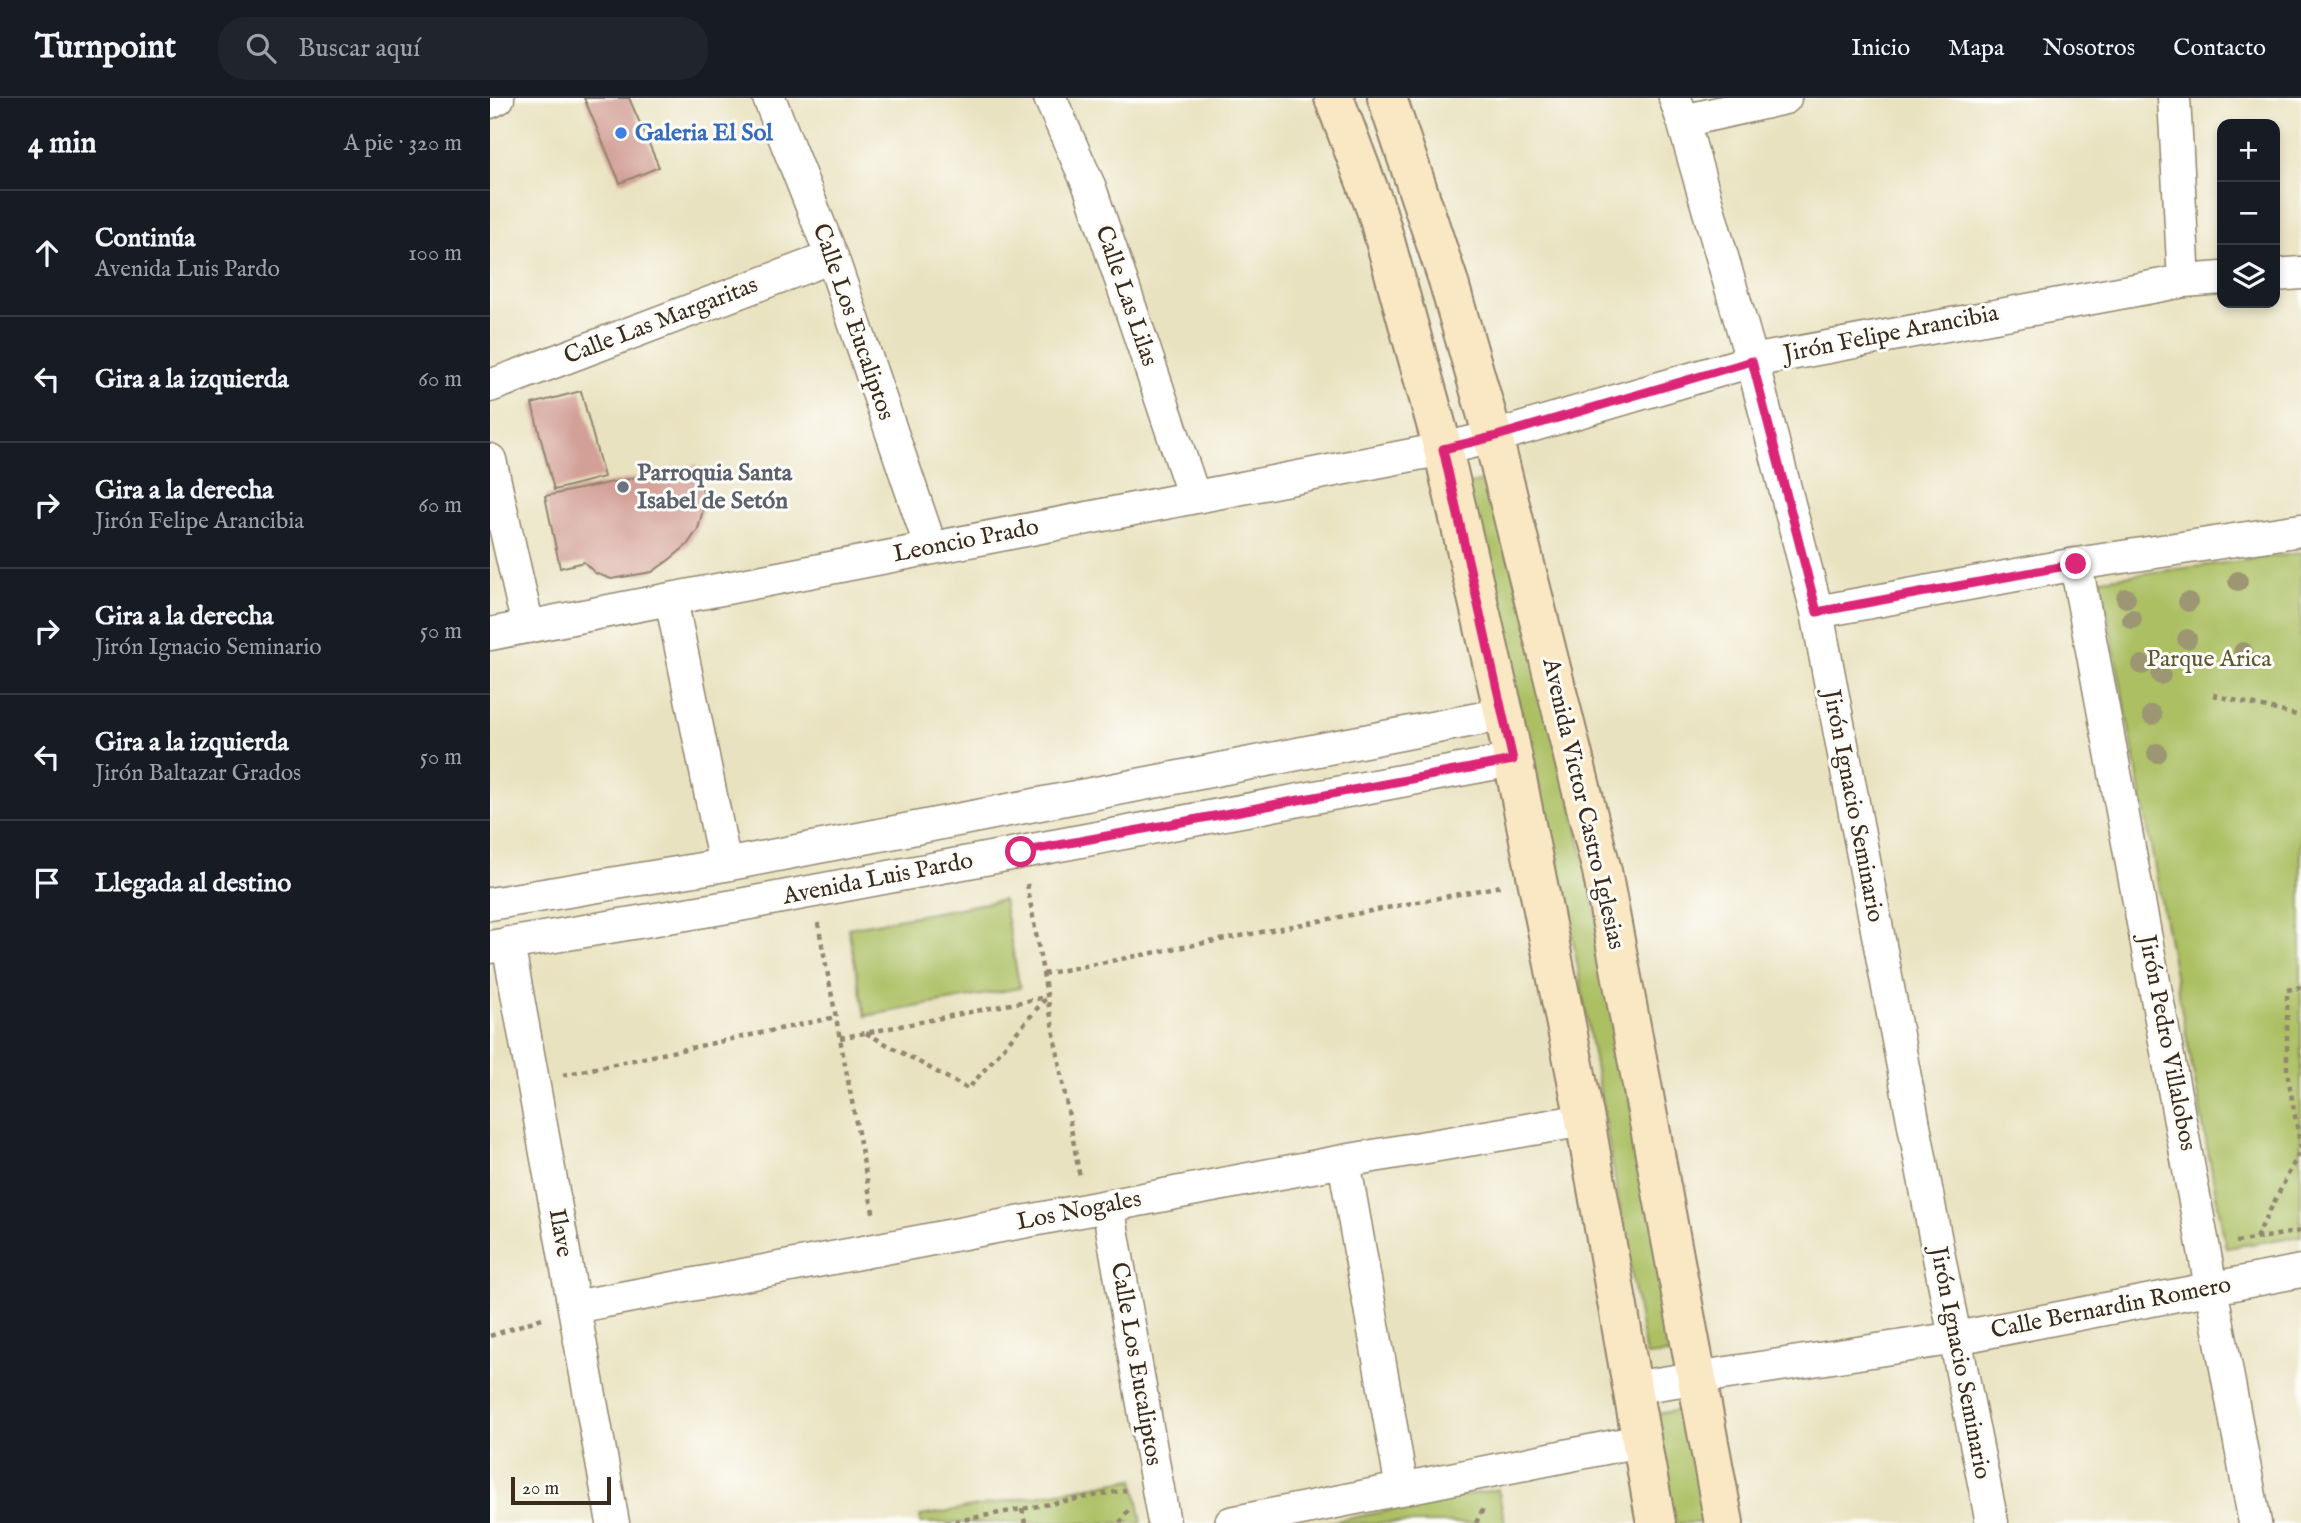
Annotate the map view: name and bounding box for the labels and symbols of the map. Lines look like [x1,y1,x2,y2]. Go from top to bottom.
place label: Galeria El Sol [635,118,773,149]
marker: Galeria El Sol [613,125,629,141]
street label: Calle Los Eucaliptos [805,220,901,424]
street label: Calle Las Lilas [1087,222,1165,370]
street label: Calle Las Margaritas [560,270,762,372]
street label: Jirón Felipe Arancibia [1778,298,2002,371]
place label: Parroquia Santa Isabel de Setón [637,458,793,517]
marker: Parroquia Santa Isabel de Setón [615,479,631,495]
street label: Leoncio Prado [891,512,1041,570]
route end [2060,548,2091,579]
park label: Parque Arica [2146,644,2272,675]
street label: Avenida Victor Castro Iglesias [1534,654,1632,953]
street label: Jirón Ignacio Seminario [1815,684,1891,925]
route start [1005,836,1036,867]
street label: Avenida Luis Pardo [779,845,976,913]
street label: Jirón Pedro Villalobos [2130,929,2203,1154]
street label: Los Nogales [1014,1184,1144,1238]
street label: Ilave [541,1206,579,1260]
street label: Jirón Ignacio Seminario [1922,1241,1998,1482]
street label: Calle Los Eucaliptos [1103,1260,1169,1468]
street label: Calle Bernardin Romero [1988,1269,2234,1346]
scale bar [511,1474,611,1506]

